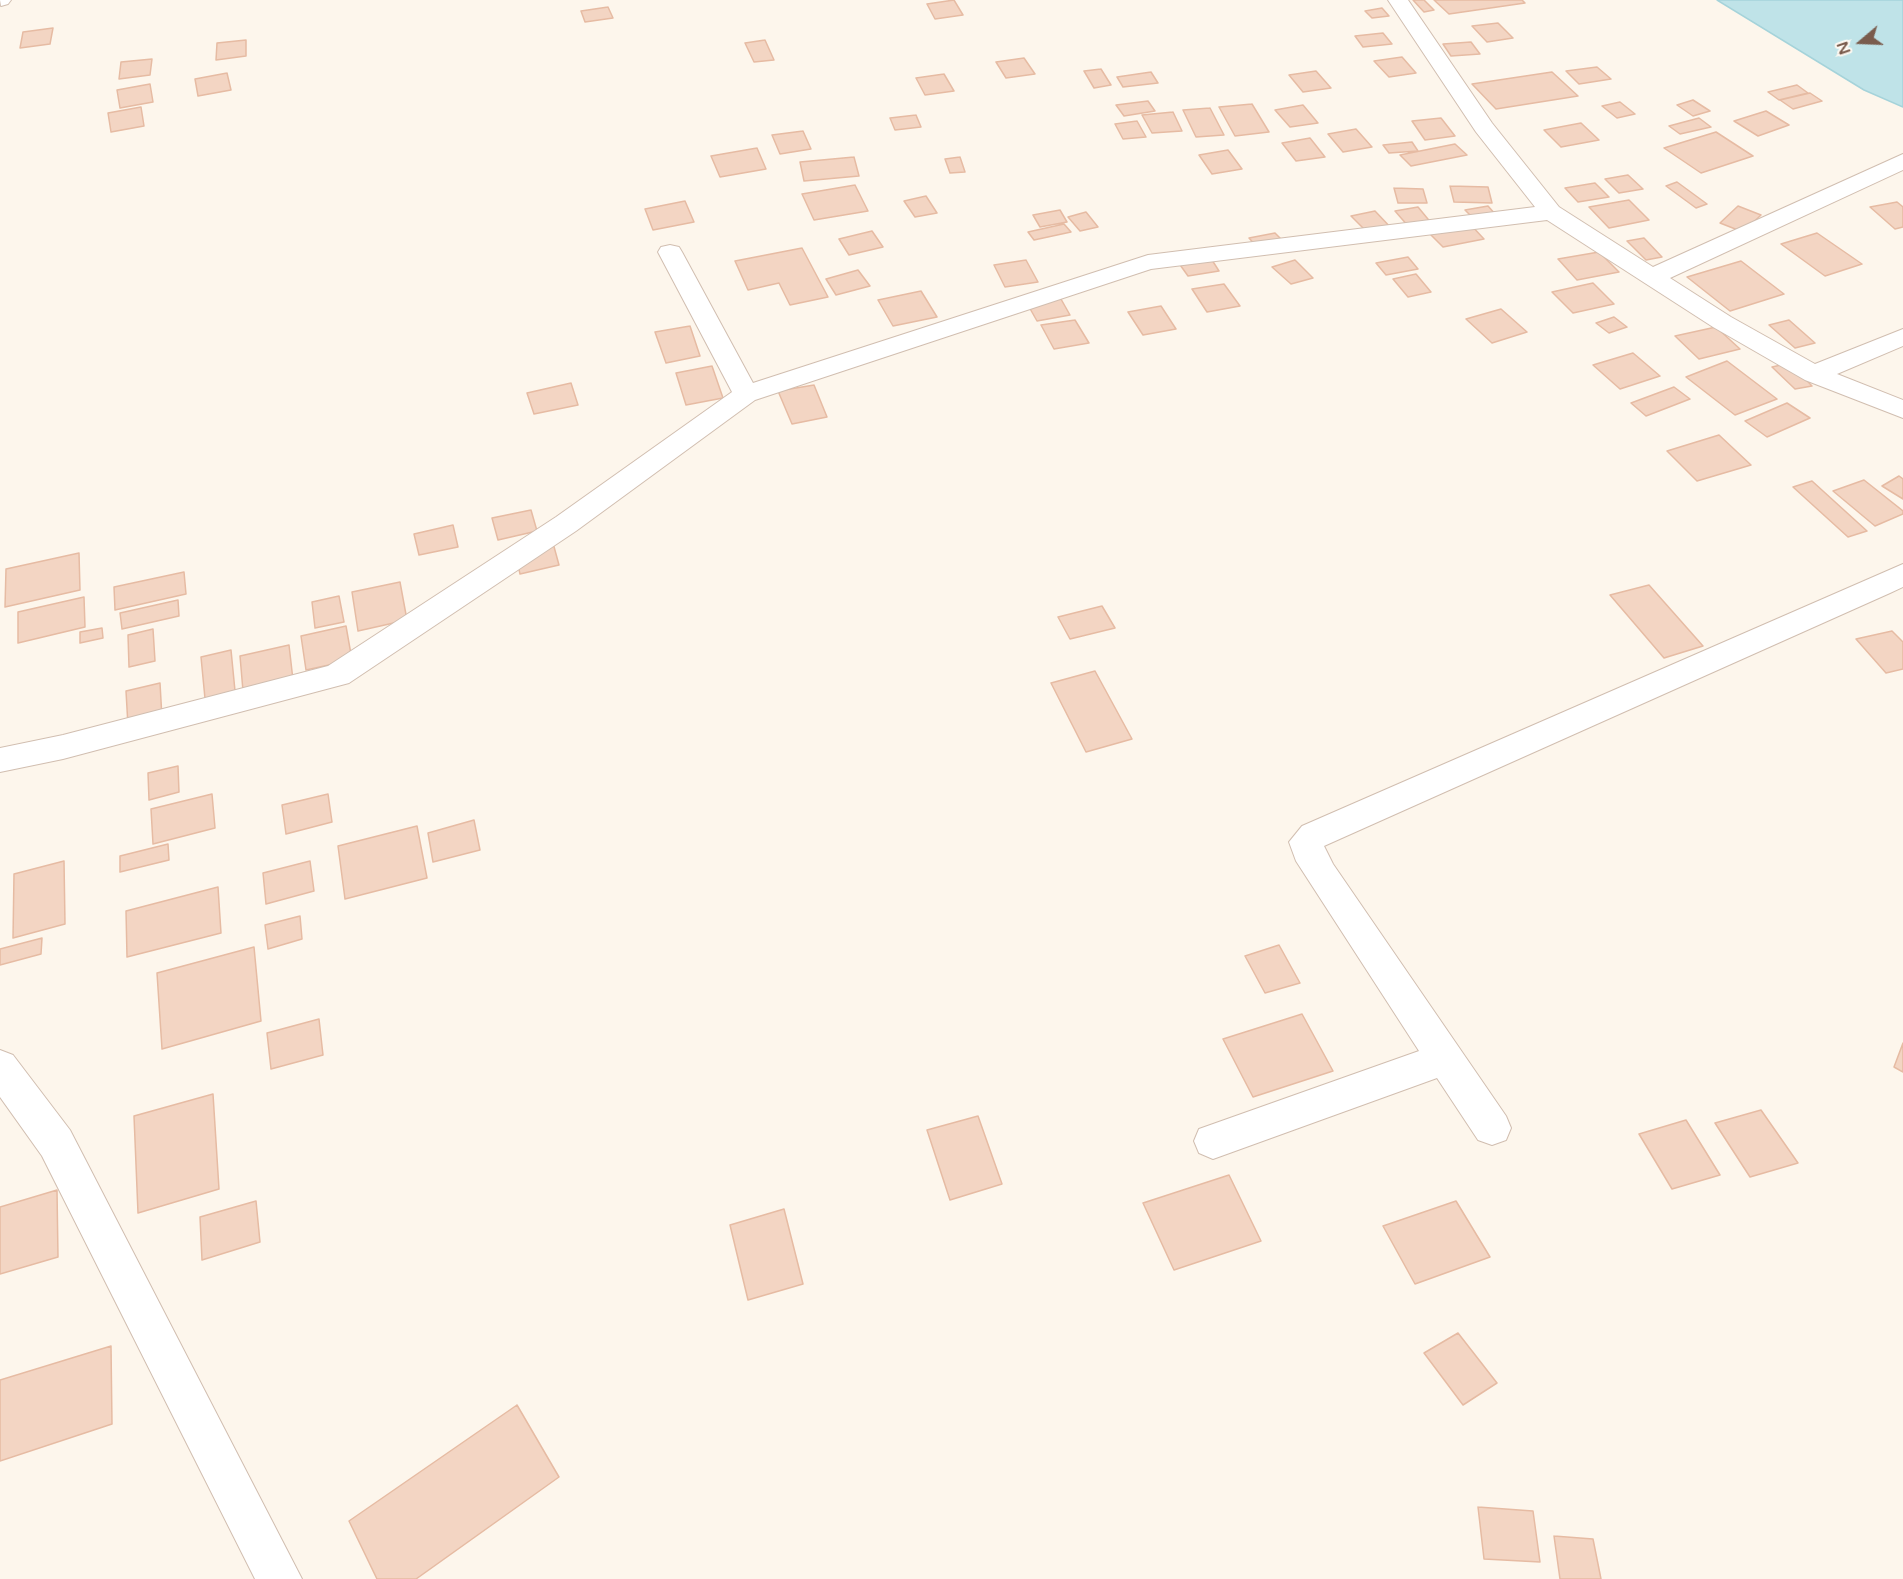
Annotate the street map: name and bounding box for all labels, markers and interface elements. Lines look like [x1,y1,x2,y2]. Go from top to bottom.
north arrow [1831,12,1891,72]
text: N [1832,39,1856,57]

